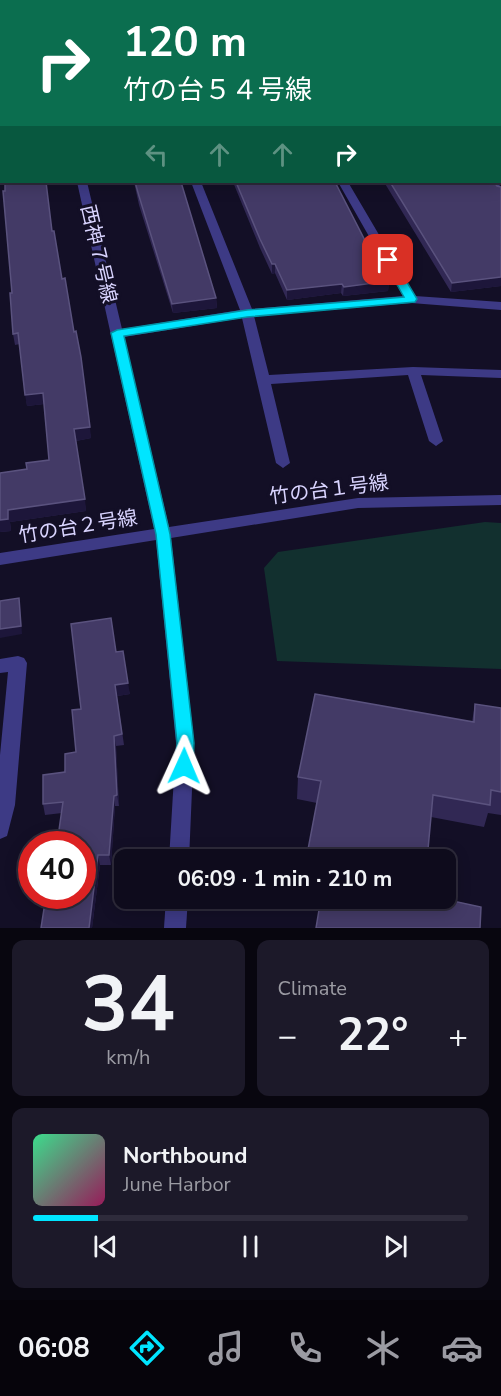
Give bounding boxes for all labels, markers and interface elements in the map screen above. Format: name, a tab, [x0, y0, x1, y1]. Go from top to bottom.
text: 120 m	[123, 14, 247, 71]
icon: right	[24, 24, 102, 102]
text: 竹の台５４号線	[123, 72, 312, 109]
icon: left	[140, 138, 173, 171]
icon: ahead	[203, 138, 236, 171]
icon: ahead	[266, 138, 299, 171]
icon: right	[329, 138, 362, 171]
street label: 西神７号線	[74, 202, 123, 306]
pin	[362, 234, 413, 285]
icon: arrive	[371, 243, 404, 276]
street label: 竹の台１号線	[268, 469, 390, 510]
street label: 竹の台２号線	[17, 504, 139, 549]
position arrow	[152, 734, 216, 798]
speed limit sign: 40	[18, 831, 96, 909]
text: 06:09 · 1 min · 210 m	[178, 864, 392, 894]
text: 34	[81, 951, 175, 1058]
text: Climate	[278, 975, 347, 1002]
text: 22°	[337, 1005, 408, 1066]
text: −	[278, 1014, 297, 1059]
text: +	[448, 1014, 468, 1059]
text: km/h	[106, 1044, 150, 1071]
text: Northbound	[123, 1141, 247, 1171]
text: June Harbor	[123, 1171, 231, 1198]
icon: previous	[89, 1230, 122, 1263]
icon: pause	[234, 1230, 267, 1263]
icon: next	[379, 1230, 412, 1263]
icon: directions	[126, 1327, 168, 1369]
icon: music	[205, 1327, 247, 1369]
icon: phone	[284, 1327, 326, 1369]
icon: climate	[362, 1327, 404, 1369]
icon: car	[441, 1327, 483, 1369]
text: 06:08	[18, 1330, 90, 1367]

